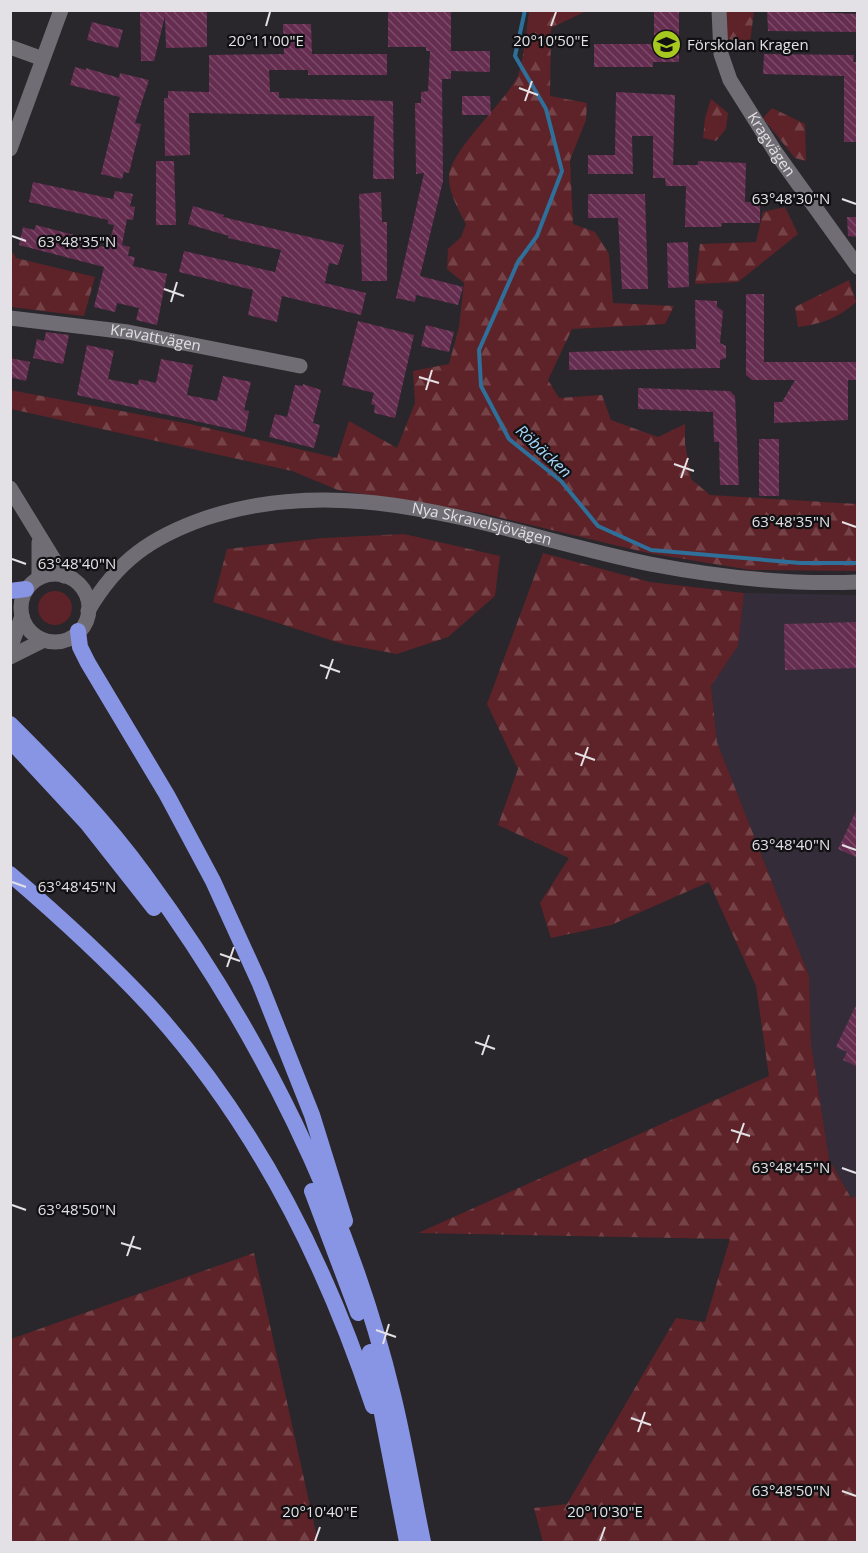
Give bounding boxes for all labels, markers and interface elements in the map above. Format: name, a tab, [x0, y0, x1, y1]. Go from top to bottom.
school or university icon: Förskolan Kragen	[650, 29, 682, 61]
text: 20°11'00"E	[228, 30, 304, 50]
text: 20°10'50"E	[513, 30, 589, 50]
place label: Förskolan Kragen	[687, 34, 809, 54]
street label: Kragvägen	[744, 108, 801, 180]
text: 63°48'30"N	[752, 188, 830, 208]
text: 63°48'35"N	[38, 231, 116, 251]
street label: Kravattvägen	[109, 319, 203, 355]
water label: Röbäcken	[511, 420, 577, 482]
street label: Nya Skravelsjövägen	[411, 497, 554, 549]
text: 63°48'35"N	[752, 511, 830, 531]
text: 63°48'40"N	[38, 553, 116, 573]
text: 63°48'40"N	[752, 834, 830, 854]
text: 63°48'45"N	[38, 876, 116, 896]
text: 63°48'45"N	[752, 1157, 830, 1177]
text: 63°48'50"N	[38, 1199, 116, 1219]
text: 63°48'50"N	[752, 1480, 830, 1500]
text: 20°10'40"E	[282, 1501, 358, 1521]
text: 20°10'30"E	[567, 1501, 643, 1521]

